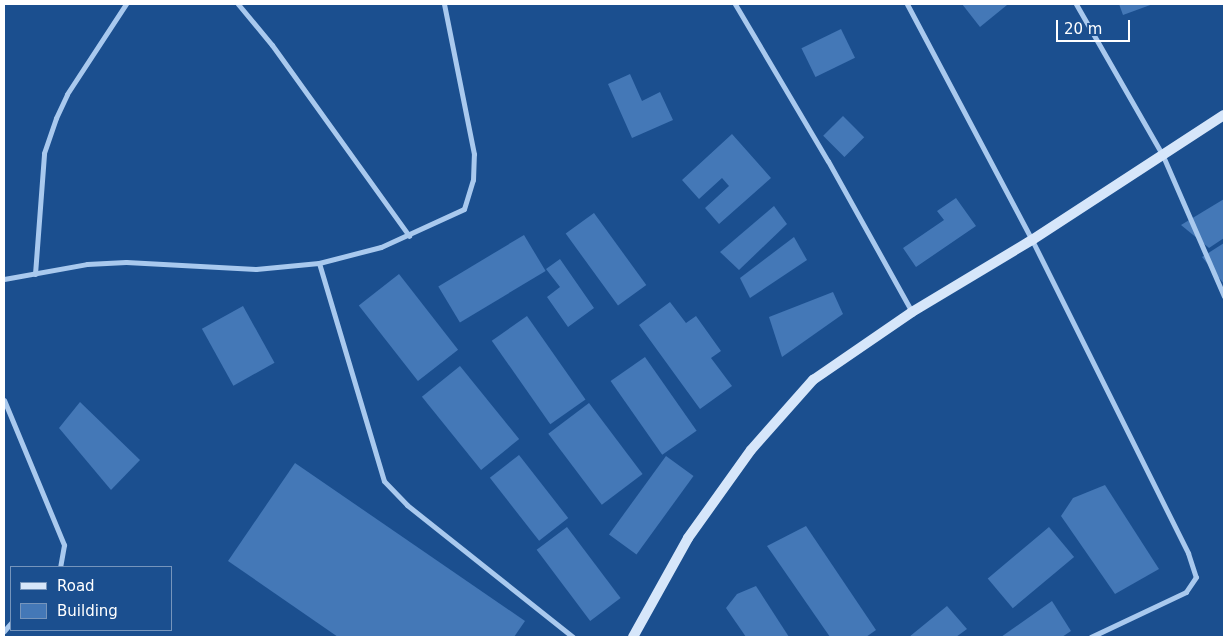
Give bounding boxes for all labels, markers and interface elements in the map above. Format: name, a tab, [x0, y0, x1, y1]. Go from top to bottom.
scale bar	[1058, 10, 1132, 42]
text: 20 m	[1064, 20, 1102, 38]
legend	[10, 566, 172, 631]
text: Road	[57, 577, 95, 595]
text: Building	[57, 602, 118, 620]

